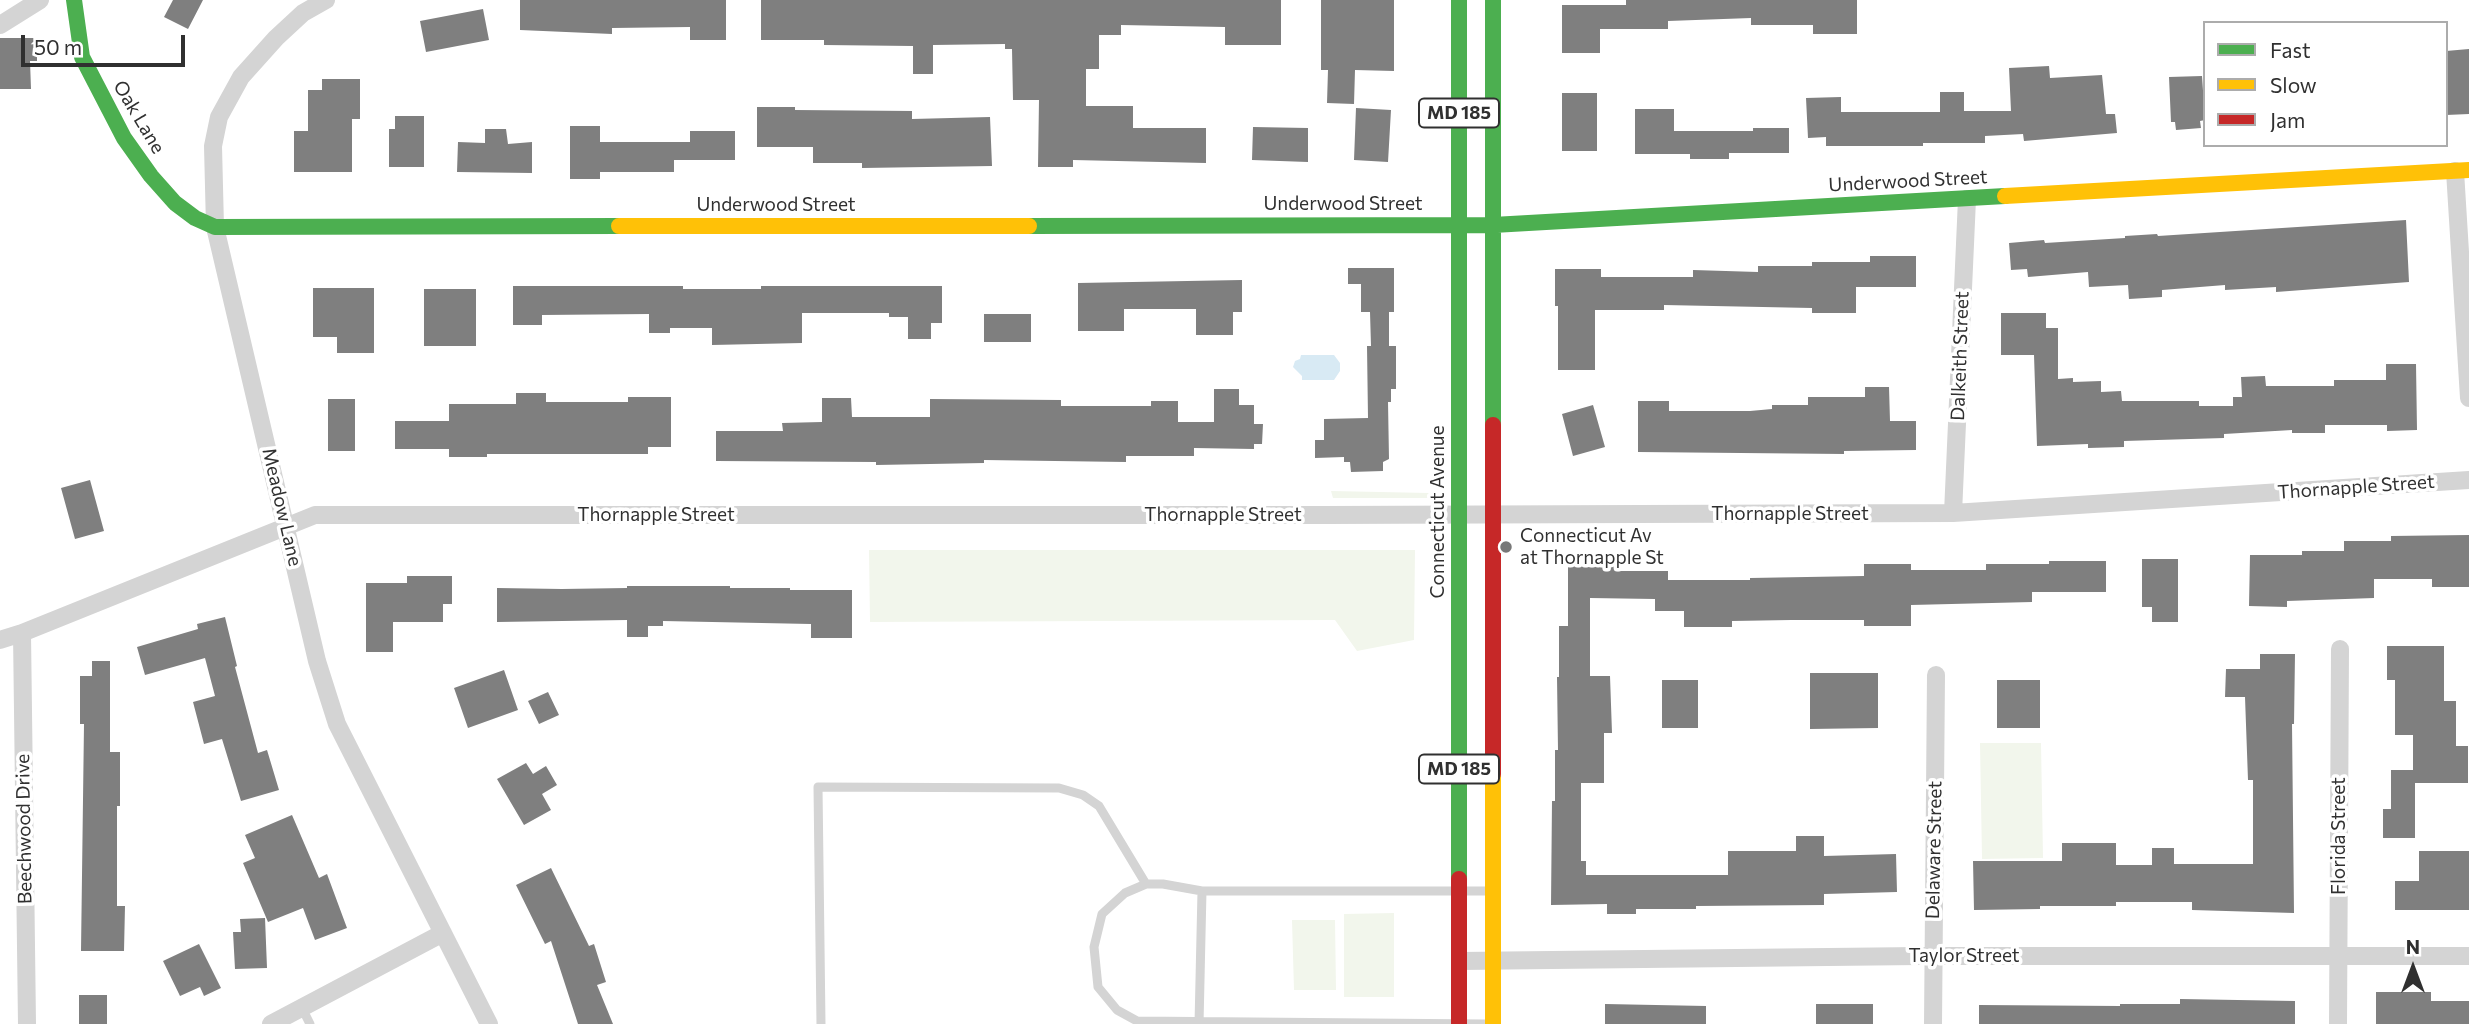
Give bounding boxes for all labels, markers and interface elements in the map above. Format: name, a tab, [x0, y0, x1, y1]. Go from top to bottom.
scale bar	[24, 21, 189, 65]
legend	[2203, 21, 2448, 147]
text: 50 m	[34, 34, 82, 59]
text: Fast	[2270, 37, 2311, 62]
text: Slow	[2270, 72, 2317, 97]
street label: Oak Lane	[108, 76, 170, 158]
road number: MD 185	[1419, 98, 1499, 128]
text: Jam	[2270, 107, 2305, 132]
street label: Underwood Street	[1828, 165, 1988, 197]
street label: Underwood Street	[1263, 193, 1423, 215]
street label: Underwood Street	[696, 194, 856, 216]
street label: Dalkeith Street	[1946, 291, 1974, 421]
street label: Connecticut Avenue	[1427, 425, 1449, 599]
street label: Meadow Lane	[257, 446, 307, 568]
street label: Thornapple Street	[2277, 470, 2435, 504]
street label: Thornapple Street	[1711, 503, 1869, 525]
street label: Thornapple Street	[577, 504, 735, 526]
street label: Thornapple Street	[1144, 504, 1302, 526]
place label: Connecticut Av at Thornapple St	[1520, 525, 1664, 569]
marker: Connecticut Av at Thornapple St	[1498, 539, 1514, 555]
street label: Beechwood Drive	[11, 754, 37, 904]
road number: MD 185	[1419, 754, 1499, 784]
street label: Florida Street	[2328, 777, 2350, 895]
street label: Delaware Street	[1921, 781, 1947, 919]
north arrow	[2378, 933, 2448, 1003]
text: N	[2406, 935, 2420, 958]
street label: Taylor Street	[1908, 945, 2020, 967]

